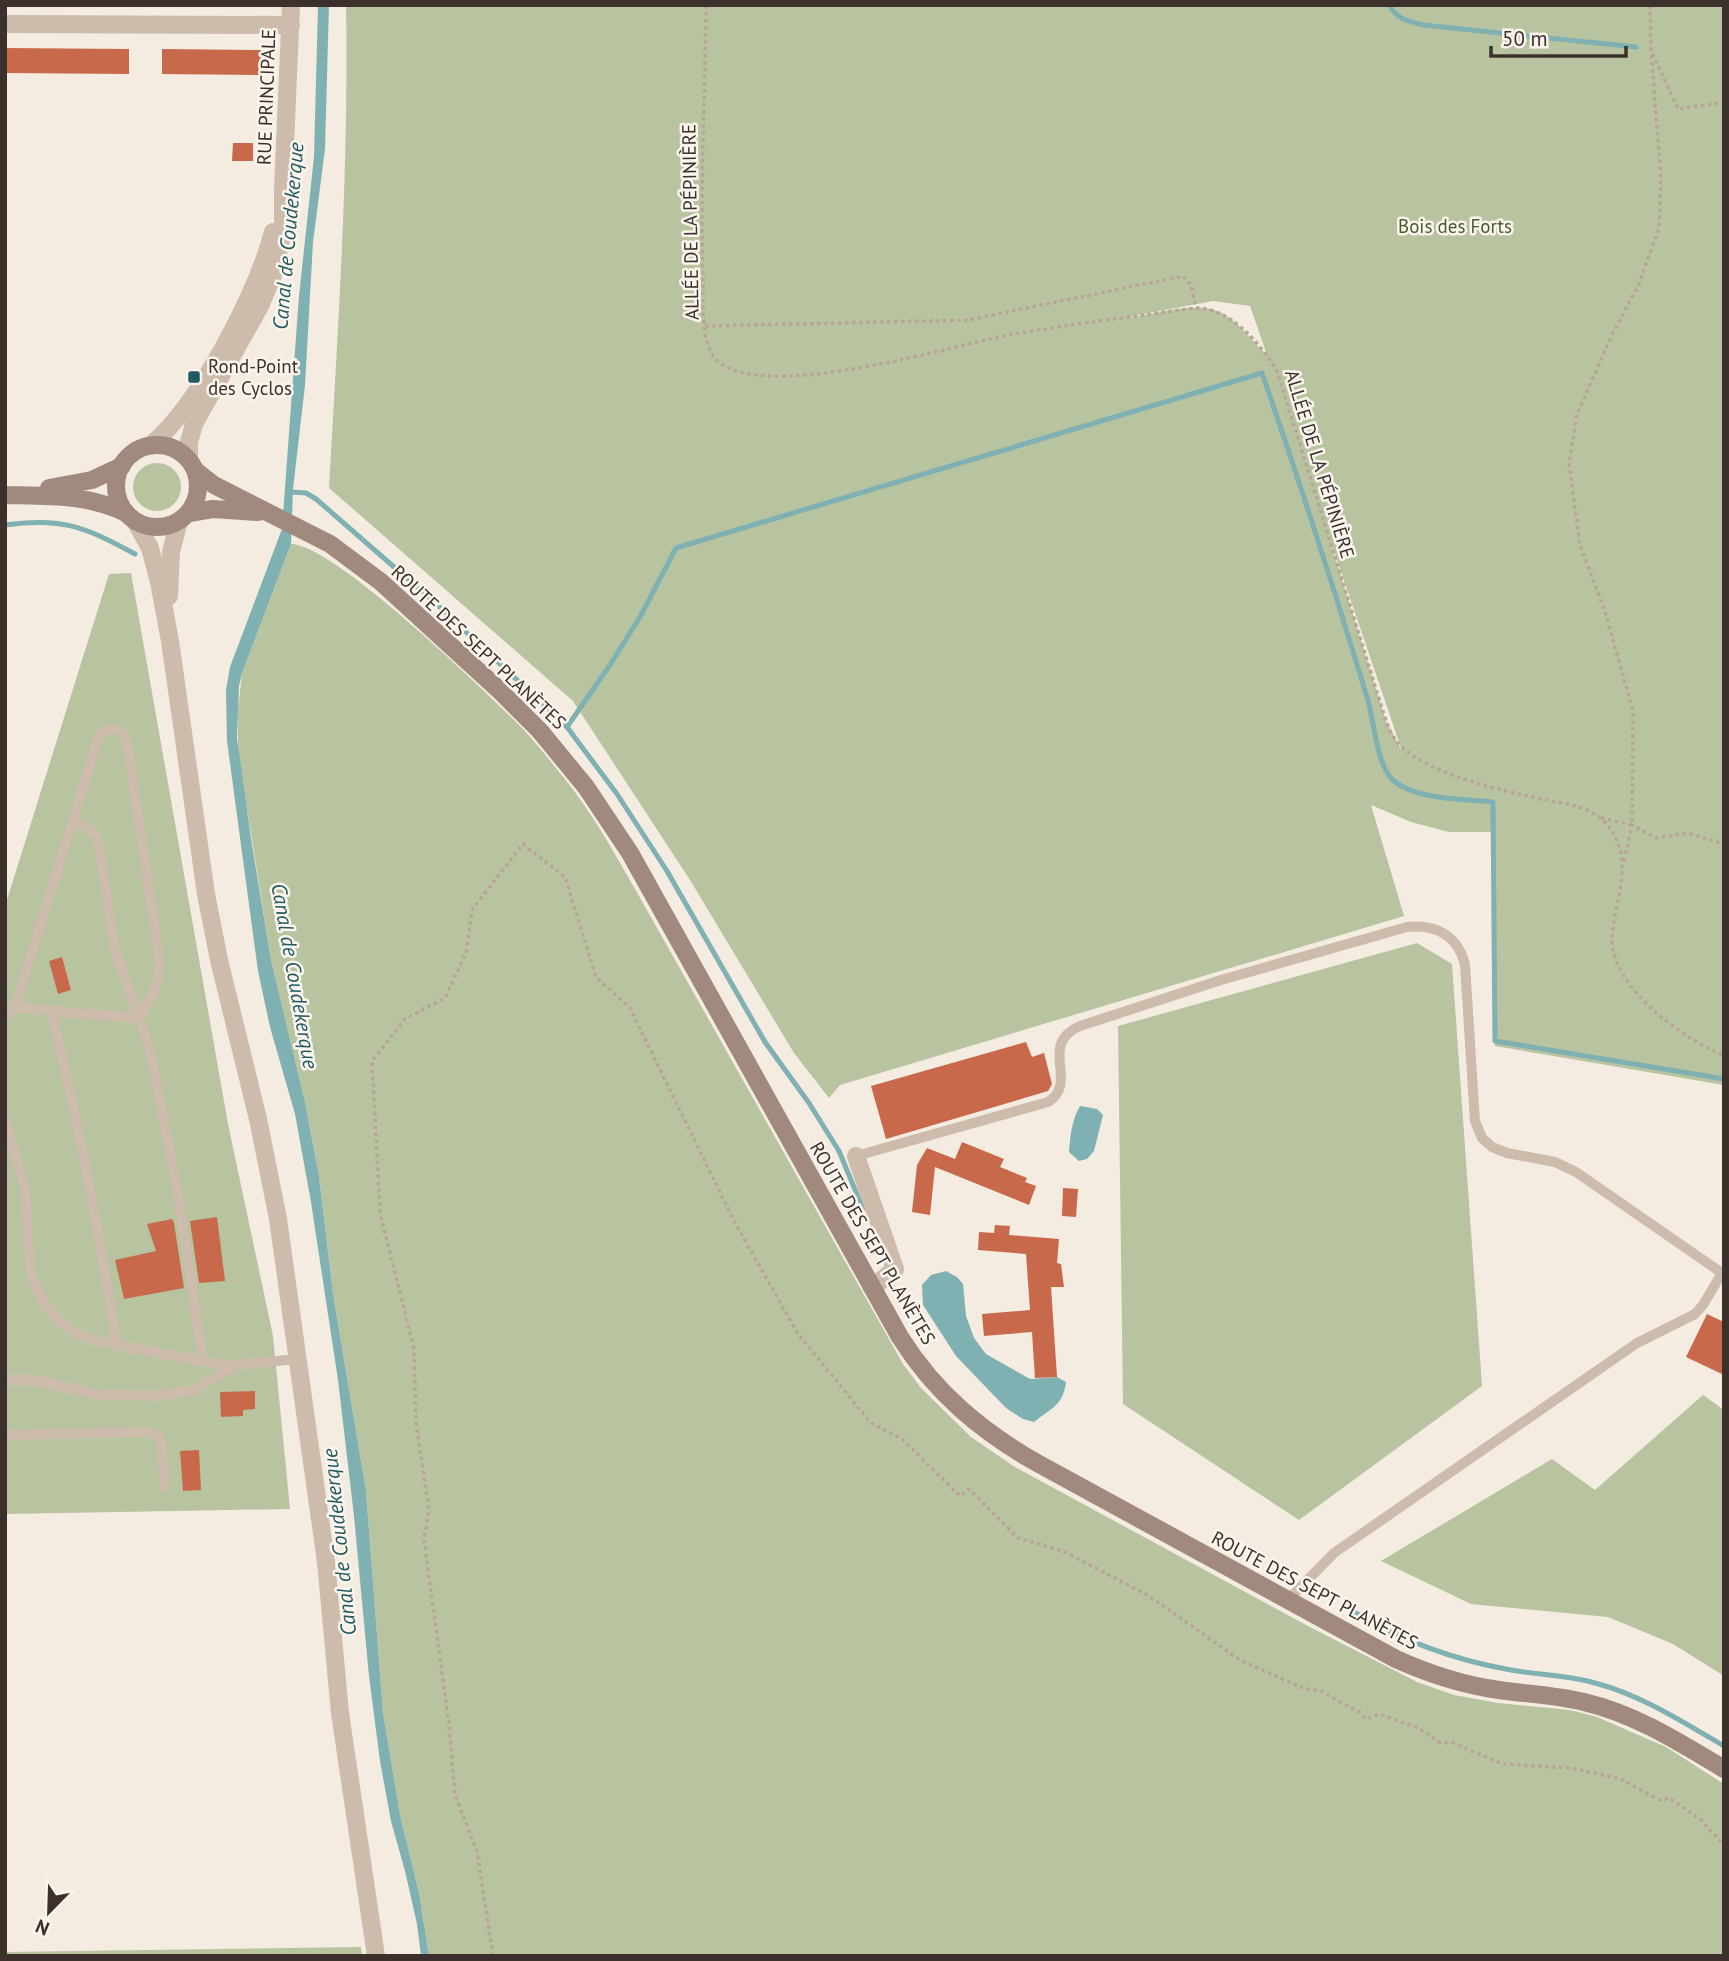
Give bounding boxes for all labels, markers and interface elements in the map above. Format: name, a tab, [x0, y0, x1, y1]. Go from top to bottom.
scale bar	[1491, 14, 1626, 58]
text: 50 m	[1502, 25, 1548, 52]
street label: RUE PRINCIPALE	[252, 29, 280, 165]
street label: ALLÉE DE LA PÉPINIÈRE	[676, 124, 704, 320]
water label: Canal de Coudekerque	[266, 141, 310, 331]
park label: Bois des Forts	[1398, 214, 1512, 238]
place label: Rond-Point des Cyclos	[208, 354, 299, 400]
street label: ALLÉE DE LA PÉPINIÈRE	[1280, 367, 1360, 561]
marker: Rond-Point des Cyclos	[186, 369, 202, 385]
street label: ROUTE DES SEPT PLANÈTES	[387, 560, 571, 734]
water label: Canal de Coudekerque	[265, 881, 325, 1071]
street label: ROUTE DES SEPT PLANÈTES	[805, 1137, 941, 1349]
water label: Canal de Coudekerque	[316, 1447, 362, 1637]
street label: ROUTE DES SEPT PLANÈTES	[1208, 1525, 1422, 1655]
north arrow	[14, 1877, 84, 1947]
text: N	[32, 1914, 53, 1941]

